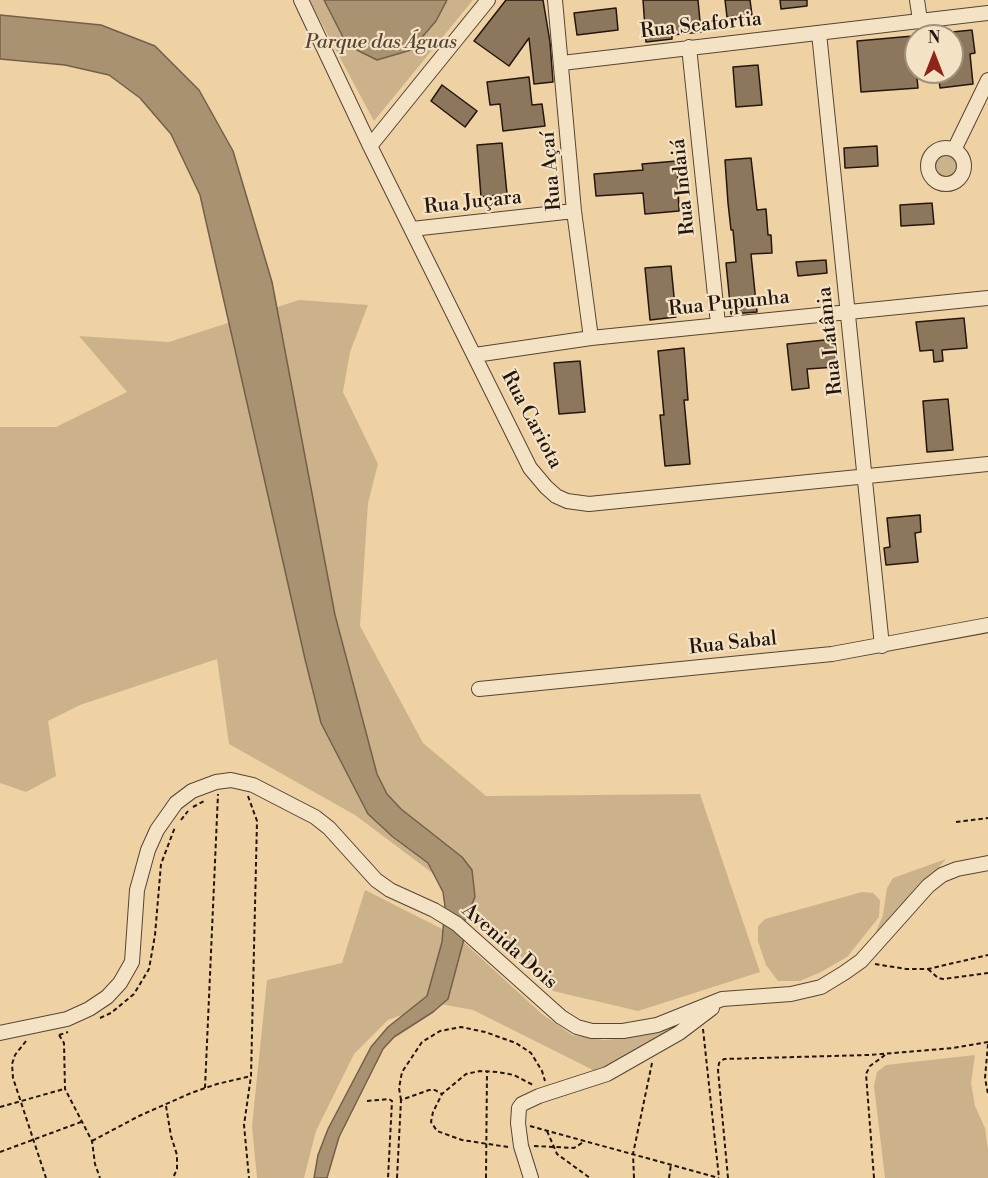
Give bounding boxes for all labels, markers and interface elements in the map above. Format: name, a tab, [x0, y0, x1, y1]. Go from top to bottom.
street label: Rua Seafortia	[639, 8, 763, 44]
north arrow	[904, 24, 964, 84]
text: N	[928, 28, 940, 48]
park label: Parque das Águas	[305, 31, 457, 55]
street label: Rua Açaí	[537, 130, 567, 212]
street label: Rua Indaiá	[667, 137, 701, 237]
street label: Rua Juçara	[423, 186, 523, 220]
street label: Rua Pupunha	[667, 286, 791, 322]
street label: Rua Latânia	[813, 286, 849, 396]
street label: Rua Cariota	[495, 367, 567, 473]
street label: Rua Sabal	[688, 627, 778, 661]
street label: Avenida Dois	[456, 899, 562, 995]

